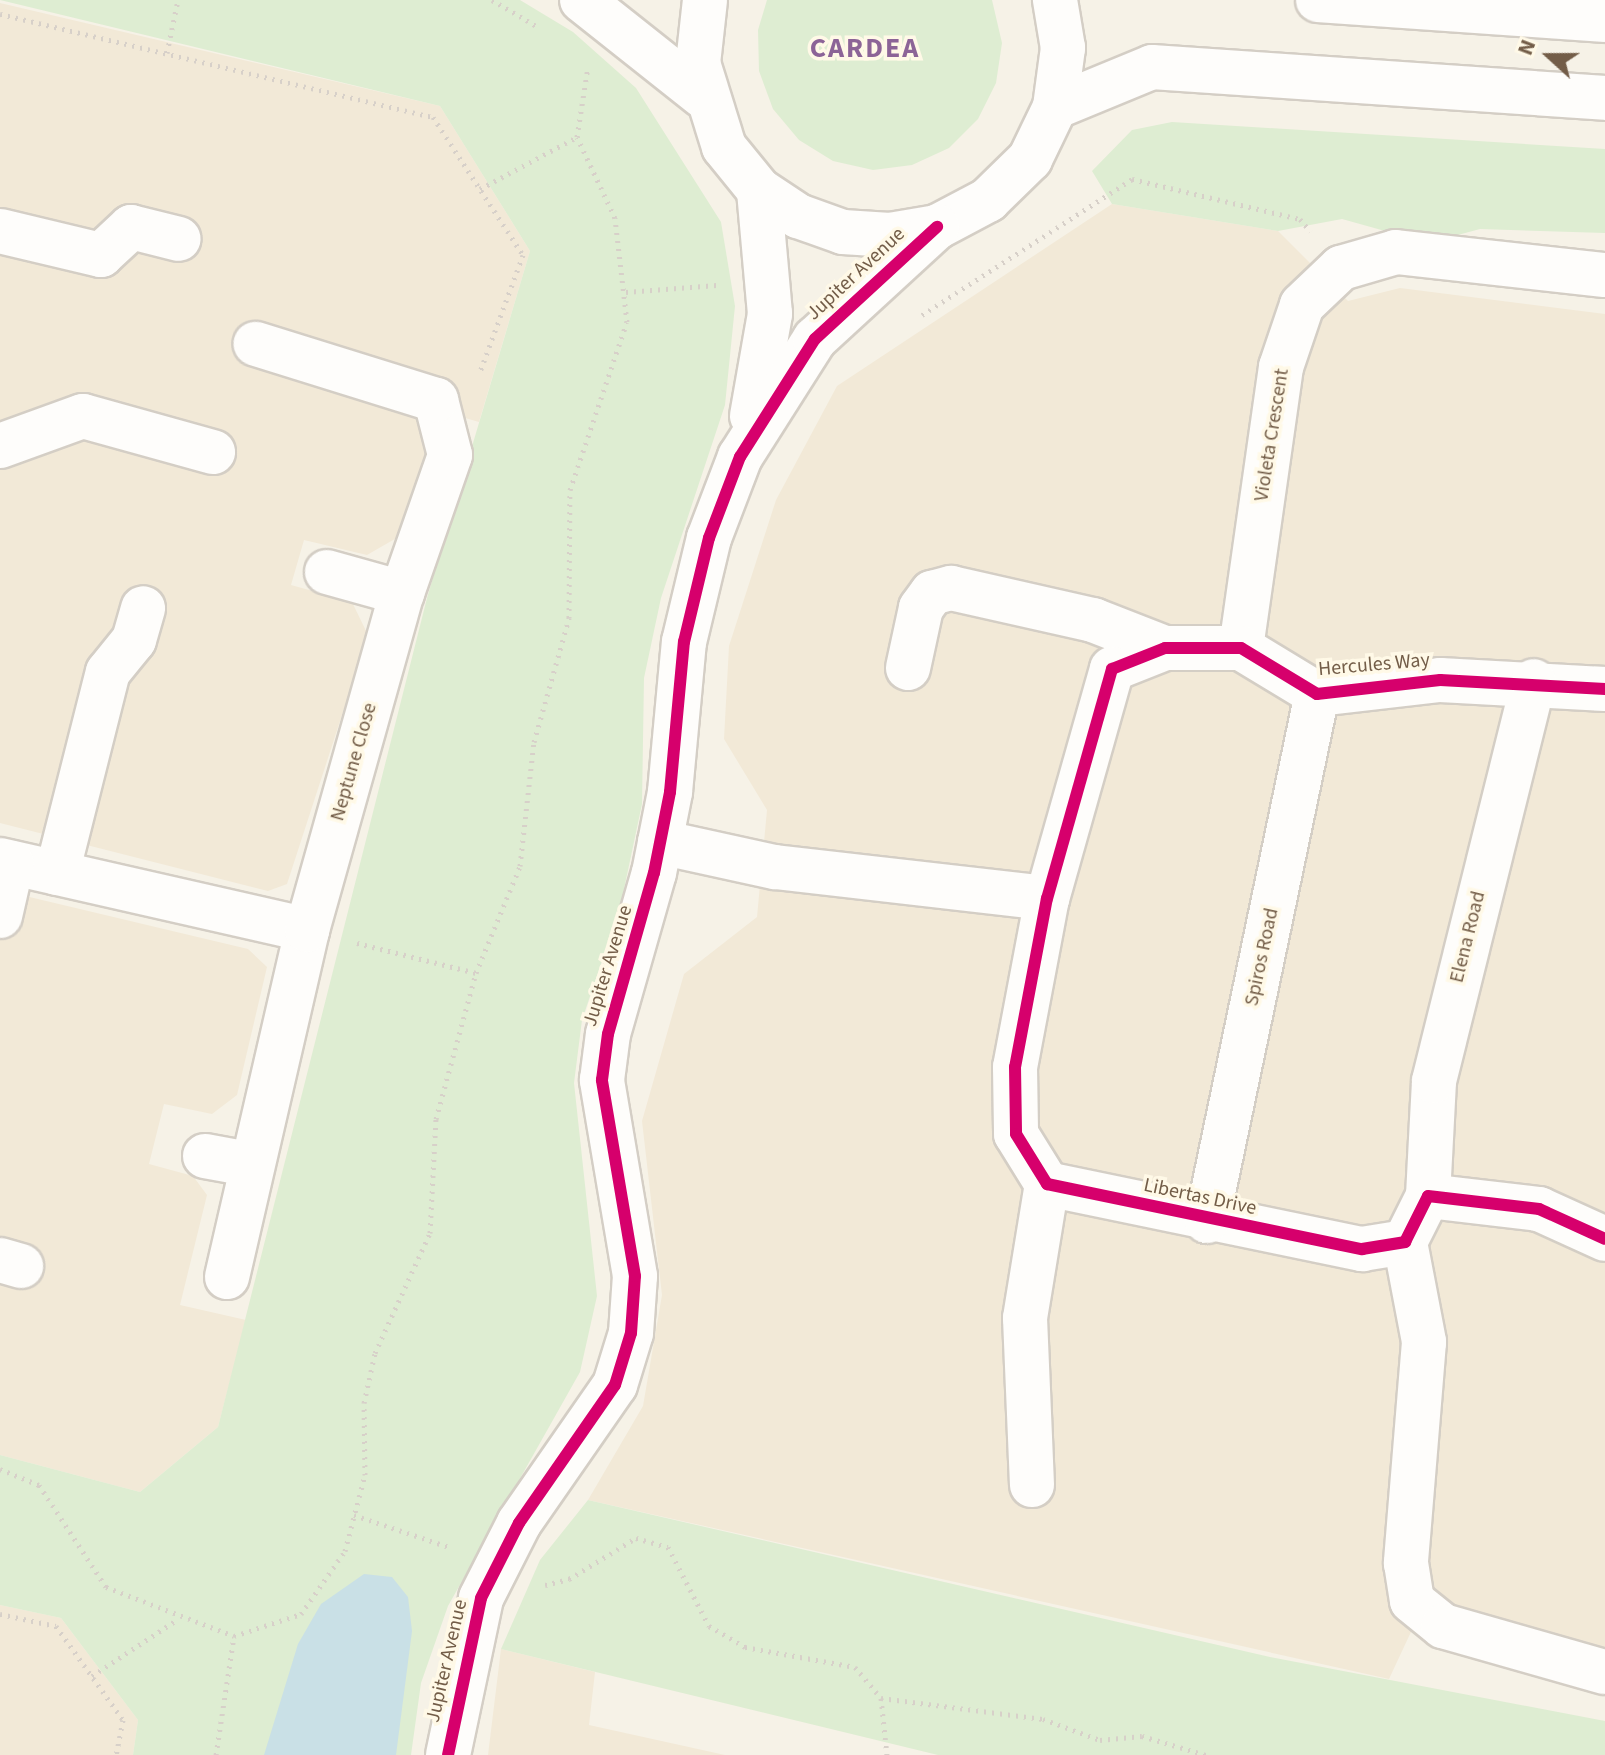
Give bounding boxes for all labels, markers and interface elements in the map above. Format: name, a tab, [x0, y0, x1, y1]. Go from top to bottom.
north arrow	[1509, 16, 1589, 96]
district label: CARDEA	[810, 31, 920, 65]
text: N	[1509, 35, 1544, 60]
street label: Jupiter Avenue	[802, 222, 910, 326]
street label: Violeta Crescent	[1250, 367, 1294, 503]
street label: Hercules Way	[1317, 648, 1431, 682]
street label: Neptune Close	[326, 700, 382, 824]
street label: Elena Road	[1445, 889, 1491, 985]
street label: Jupiter Avenue	[578, 902, 638, 1030]
street label: Spiros Road	[1240, 906, 1284, 1008]
street label: Libertas Drive	[1141, 1173, 1259, 1221]
street label: Jupiter Avenue	[421, 1597, 473, 1725]

